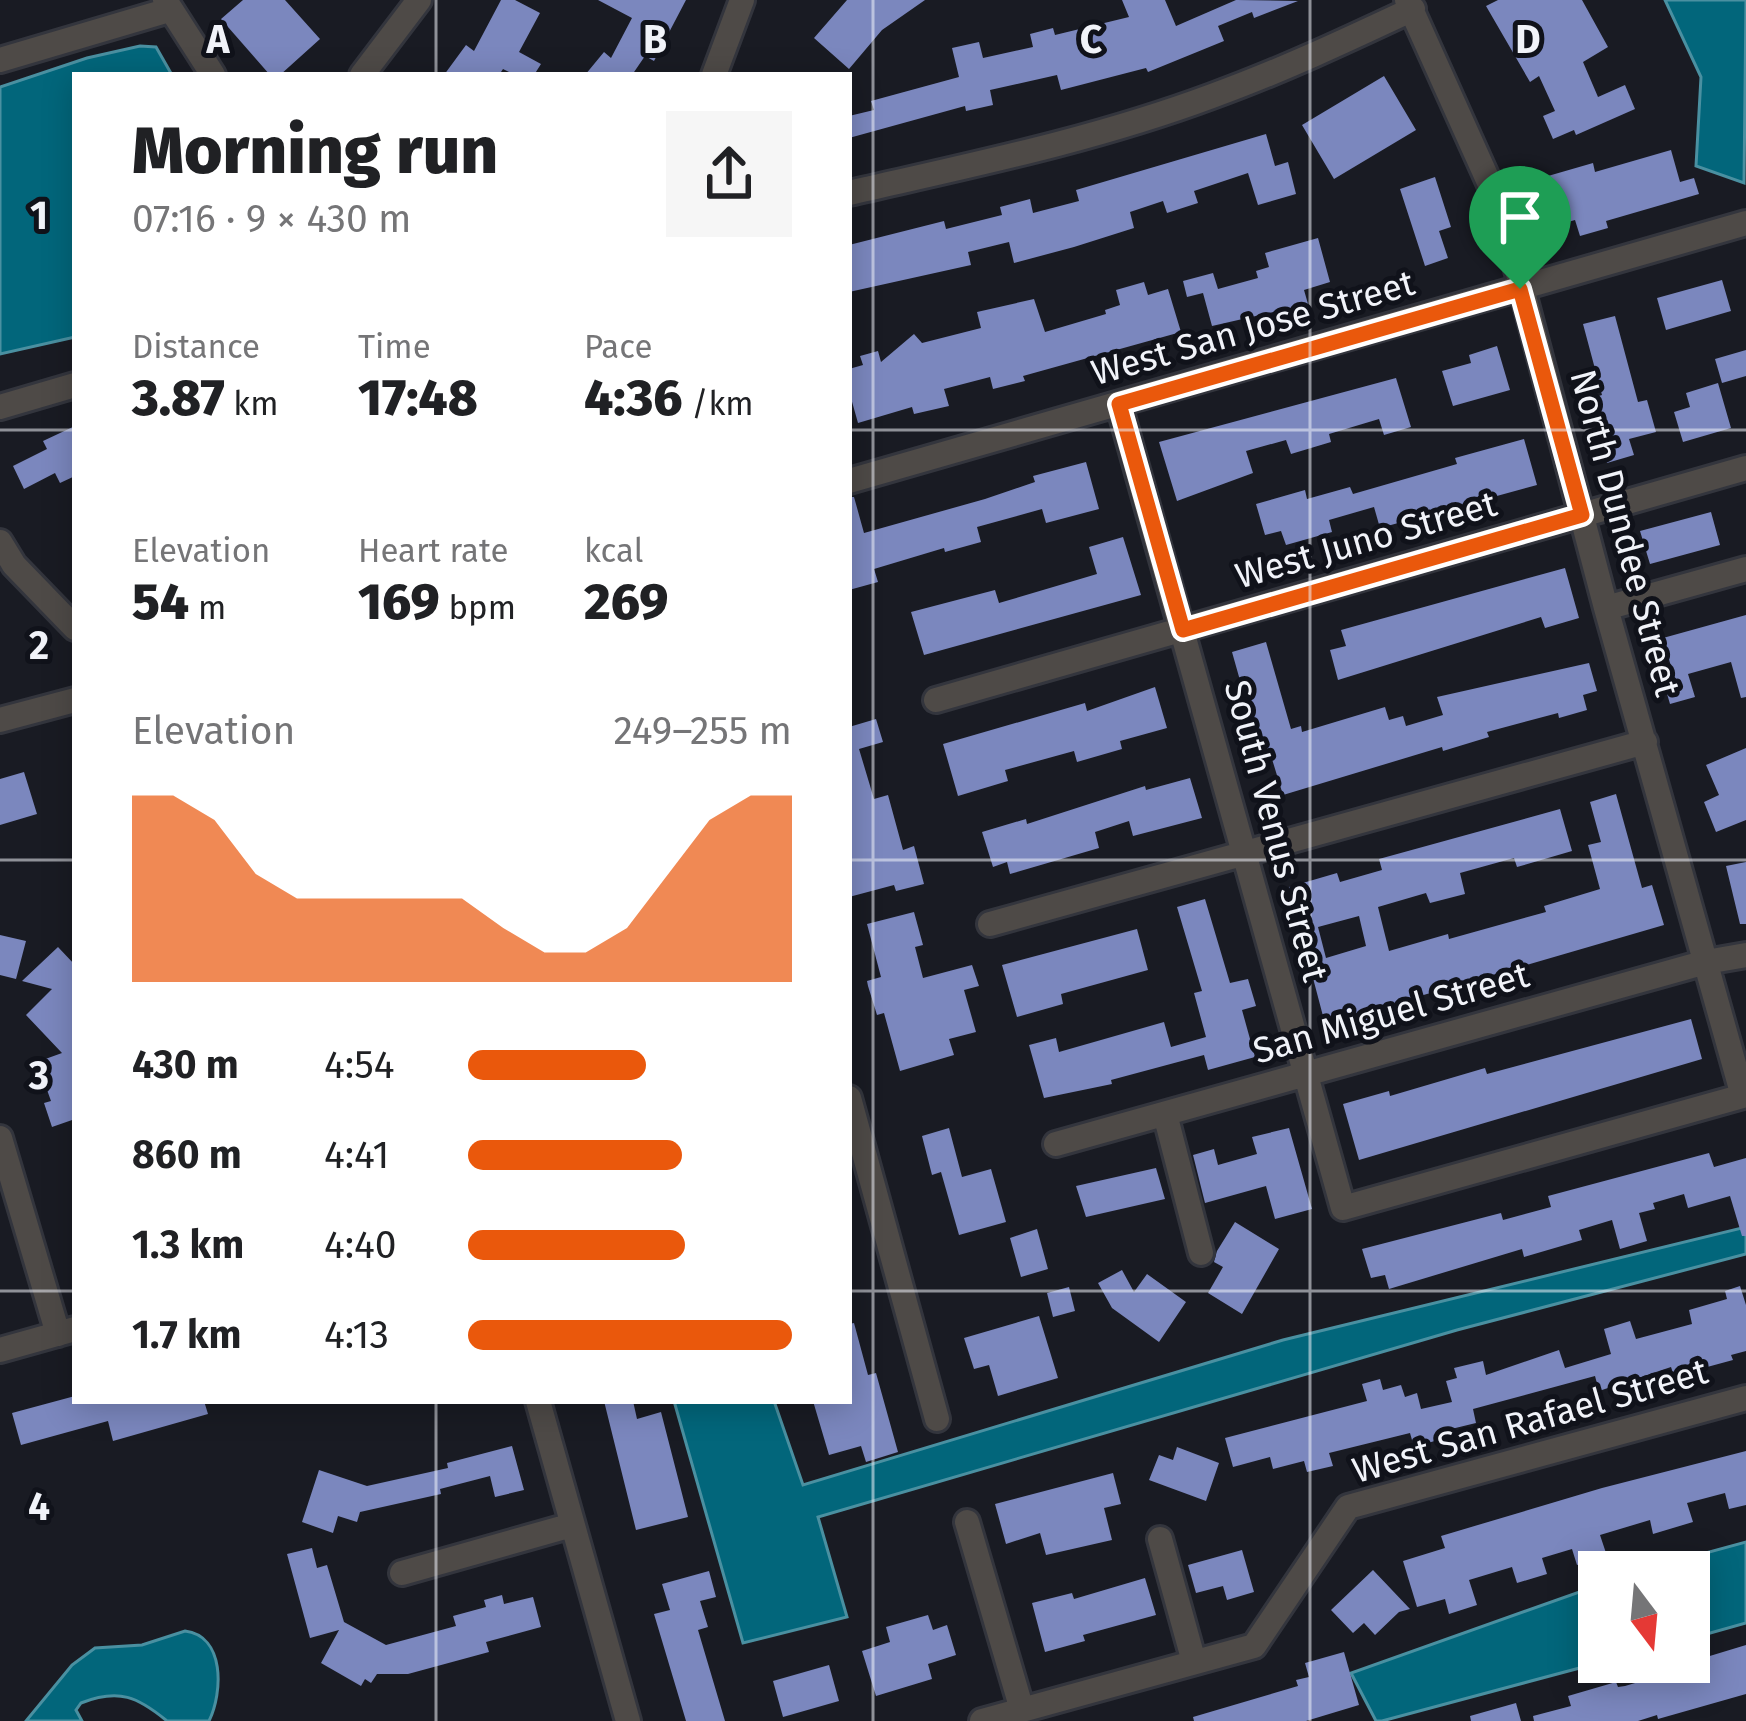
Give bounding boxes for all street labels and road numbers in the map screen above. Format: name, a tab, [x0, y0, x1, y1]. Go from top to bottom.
street label: West San Jose Street	[1086, 261, 1420, 395]
street label: North Dundee Street	[1560, 365, 1690, 701]
street label: West Juno Street	[1230, 482, 1502, 598]
street label: South Venus Street	[1215, 676, 1337, 986]
street label: San Miguel Street	[1248, 953, 1534, 1073]
street label: West San Rafael Street	[1347, 1349, 1713, 1493]

